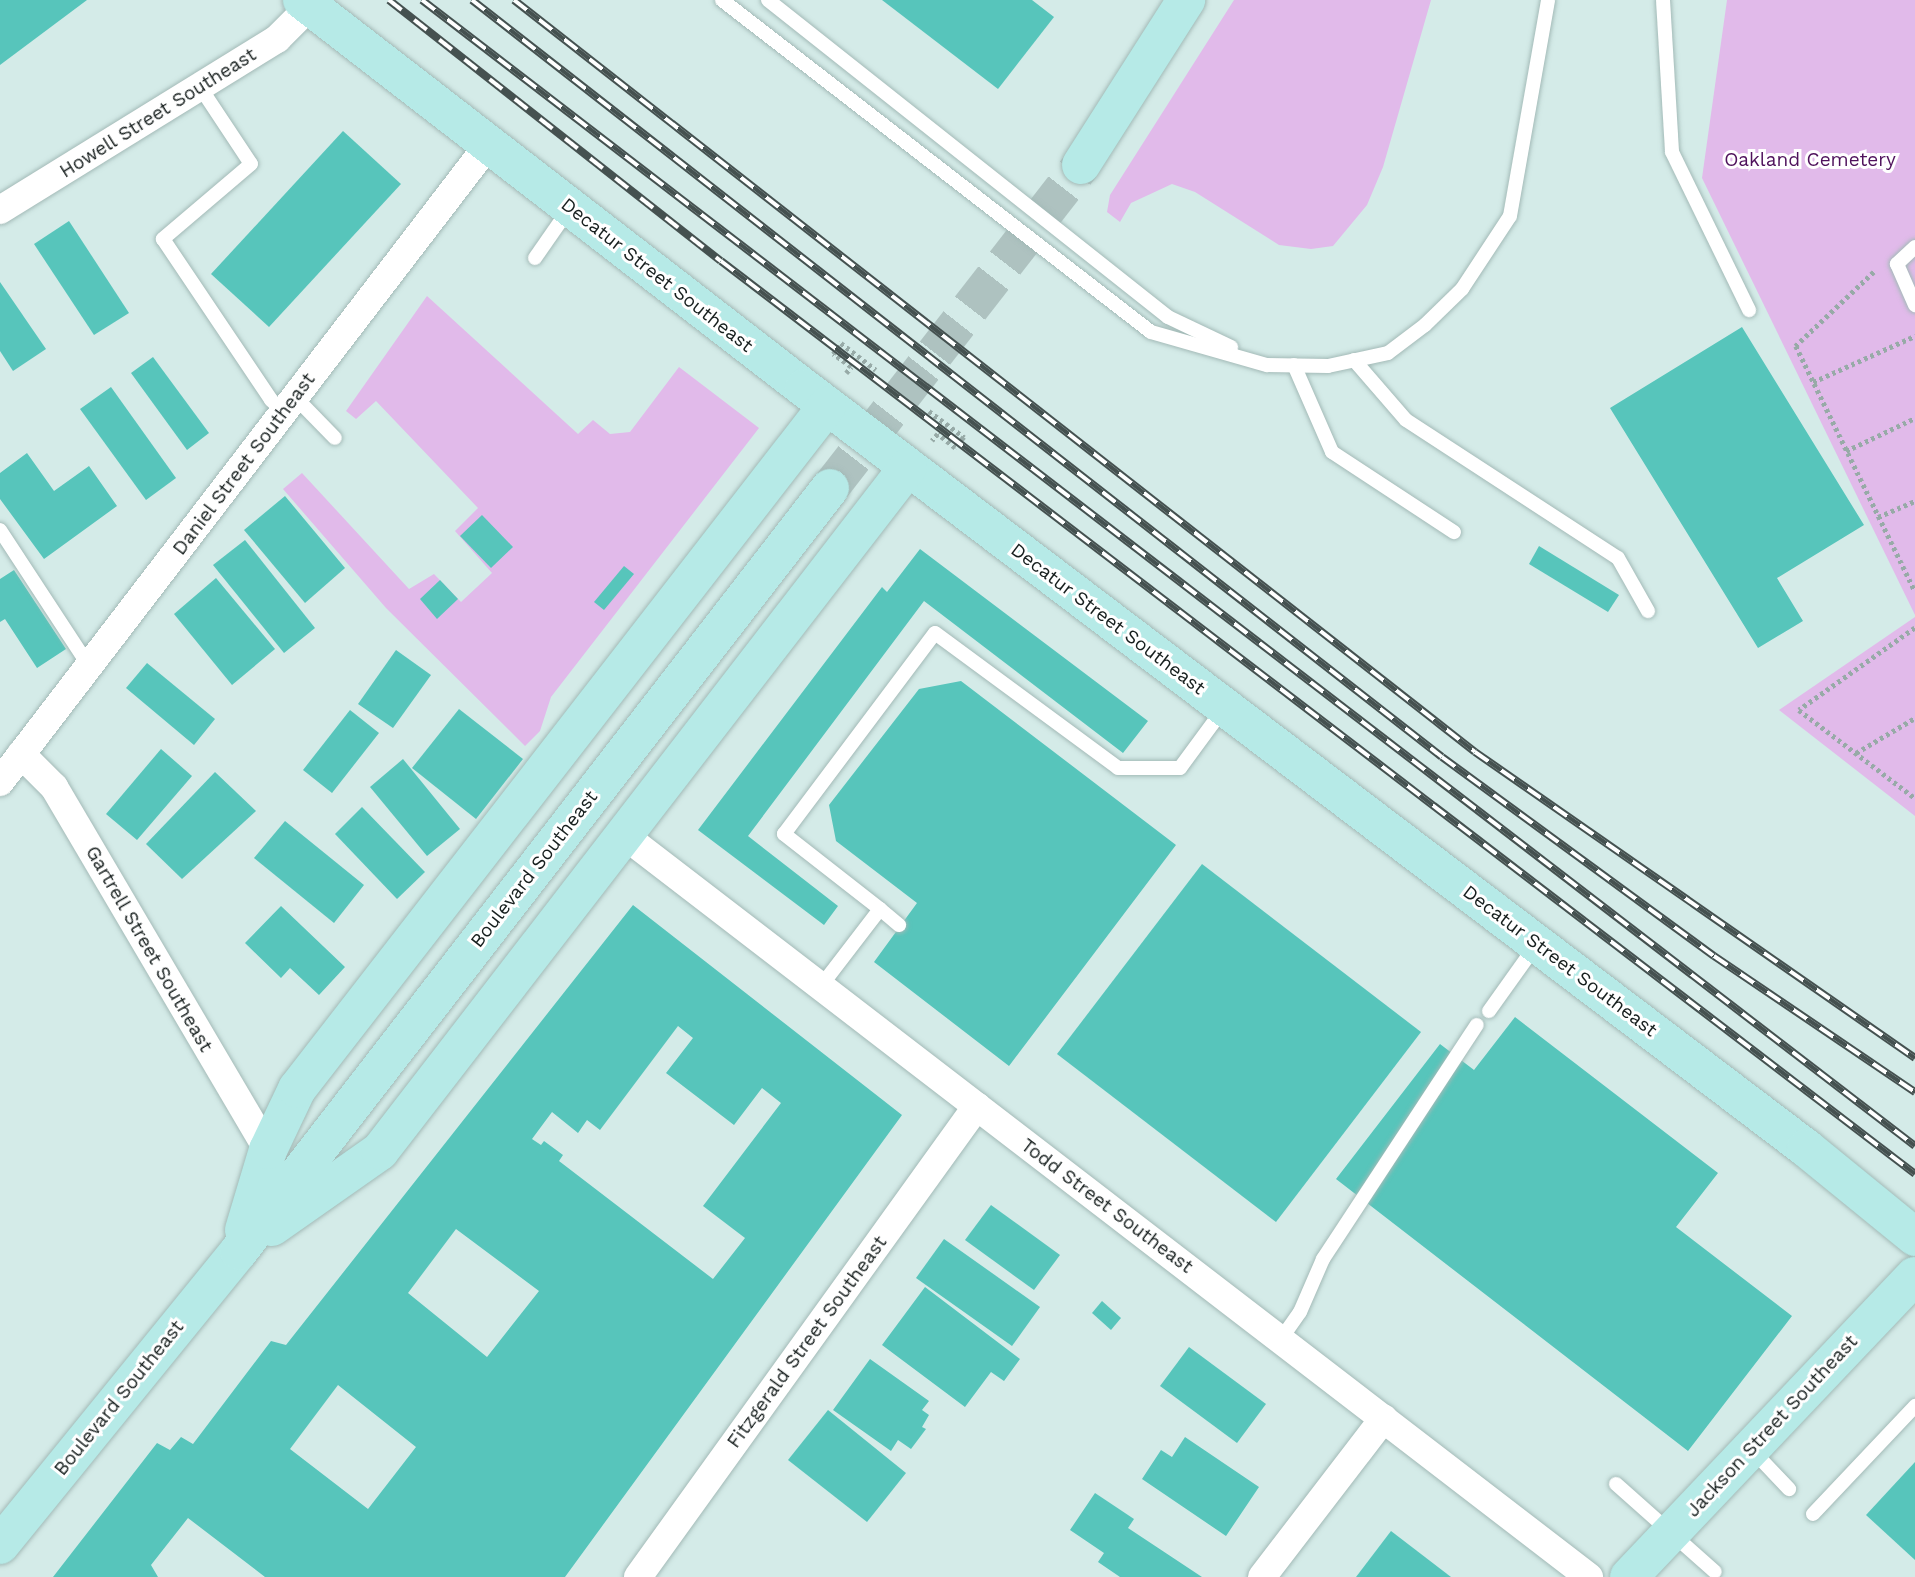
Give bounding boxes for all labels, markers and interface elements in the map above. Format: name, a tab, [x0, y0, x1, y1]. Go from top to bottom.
street label: Howell Street Southeast	[55, 43, 261, 183]
park label: Oakland Cemetery	[1724, 149, 1896, 171]
street label: Decatur Street Southeast	[556, 193, 758, 357]
street label: Daniel Street Southeast	[168, 368, 320, 560]
street label: Decatur Street Southeast	[1006, 538, 1210, 700]
street label: Boulevard Southeast	[466, 786, 602, 952]
street label: Gartrell Street Southeast	[80, 842, 218, 1056]
street label: Decatur Street Southeast	[1458, 880, 1662, 1042]
street label: Todd Street Southeast	[1016, 1134, 1198, 1278]
street label: Fitzgerald Street Southeast	[722, 1231, 892, 1453]
street label: Boulevard Southeast	[49, 1316, 189, 1480]
street label: Jackson Street Southeast	[1682, 1330, 1862, 1522]

